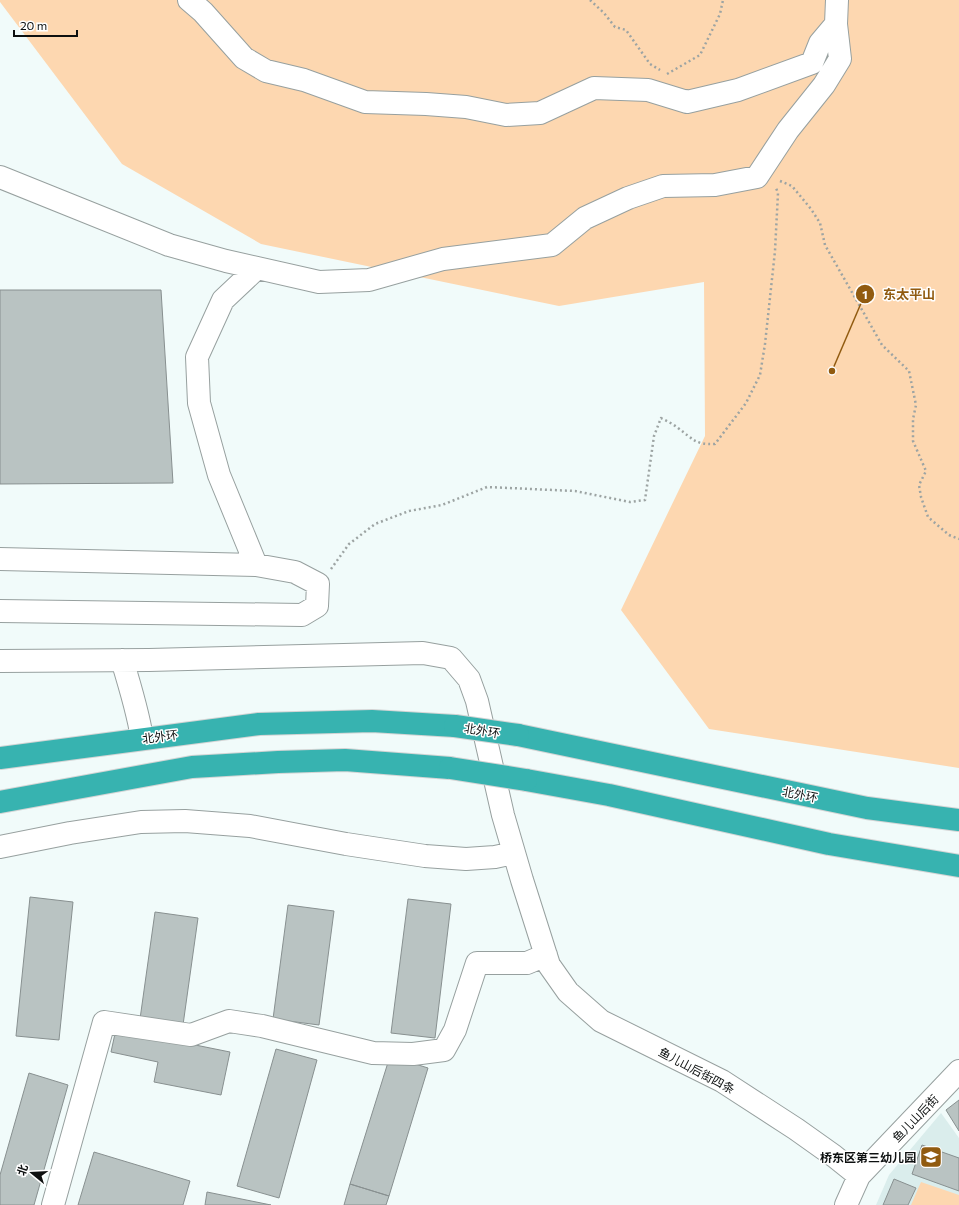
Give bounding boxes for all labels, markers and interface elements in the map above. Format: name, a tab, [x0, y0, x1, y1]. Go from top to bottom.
scale bar	[14, 12, 77, 38]
text: 20 m	[20, 18, 47, 32]
callout: 东太平山	[855, 282, 943, 307]
text: 东太平山	[883, 286, 935, 302]
text: 1	[862, 287, 868, 301]
street label: 北外环	[463, 720, 501, 740]
street label: 北外环	[141, 727, 179, 745]
street label: 北外环	[781, 784, 819, 804]
street label: 鱼儿山后街四条	[657, 1044, 737, 1096]
street label: 鱼儿山后街	[889, 1092, 941, 1144]
school or university icon: 桥东区第三幼儿园	[918, 1144, 944, 1170]
place label: 桥东区第三幼儿园	[820, 1150, 916, 1164]
north arrow	[12, 1153, 52, 1193]
text: 北	[14, 1163, 30, 1177]

